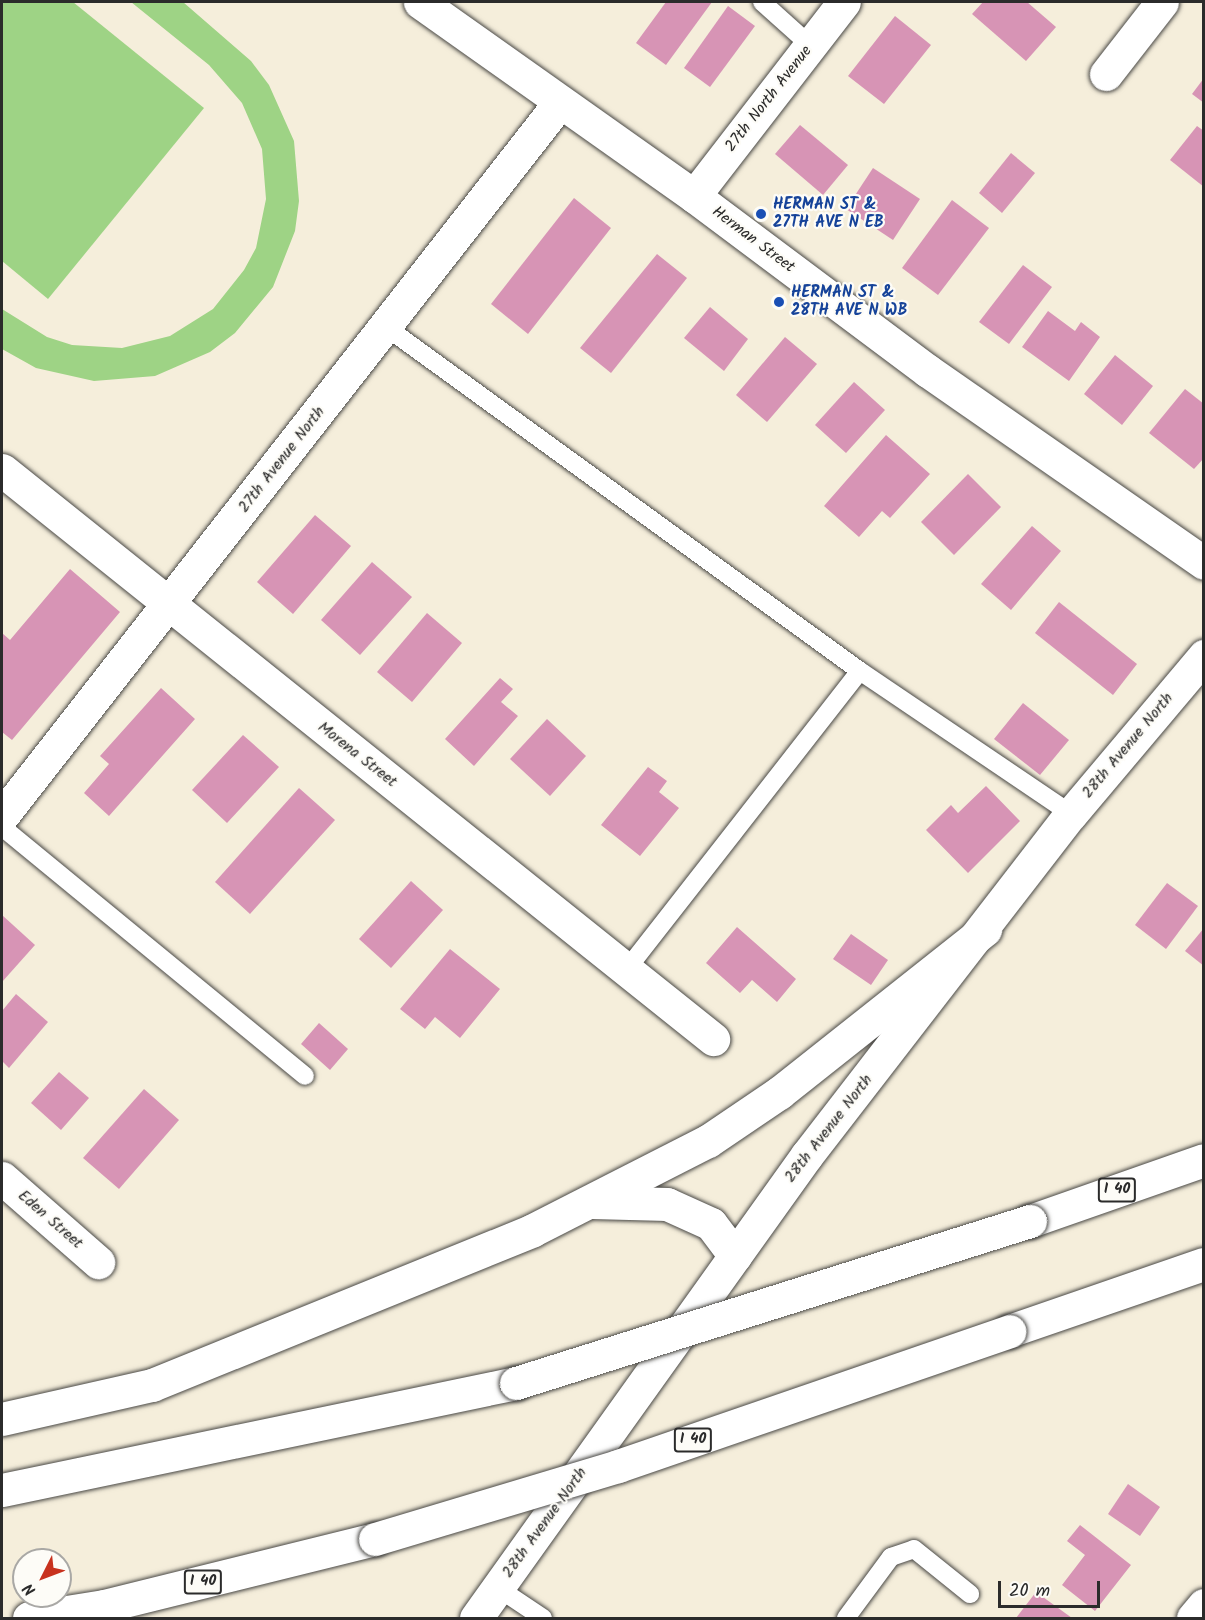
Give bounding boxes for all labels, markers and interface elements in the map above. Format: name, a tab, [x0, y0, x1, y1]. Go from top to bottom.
street label: 27th North Avenue	[722, 42, 816, 156]
place label: HERMAN ST & 27TH AVE N EB	[773, 195, 884, 233]
street label: Herman Street	[708, 203, 798, 277]
marker: HERMAN ST & 27TH AVE N EB	[754, 207, 768, 221]
place label: HERMAN ST & 28TH AVE N WB	[791, 283, 907, 321]
marker: HERMAN ST & 28TH AVE N WB	[772, 295, 786, 309]
street label: 27th Avenue North	[235, 403, 329, 517]
street label: 28th Avenue North	[1078, 689, 1178, 803]
street label: Morena Street	[314, 718, 400, 792]
street label: 28th Avenue North	[781, 1071, 877, 1187]
road number: I 40	[1098, 1178, 1136, 1202]
street label: Eden Street	[13, 1186, 87, 1254]
road number: I 40	[674, 1428, 712, 1452]
street label: 28th Avenue North	[499, 1464, 591, 1582]
north arrow	[12, 1548, 72, 1608]
scale bar	[1001, 1569, 1103, 1607]
road number: I 40	[184, 1570, 222, 1594]
text: N	[17, 1577, 42, 1601]
text: 20 m	[1009, 1577, 1050, 1606]

